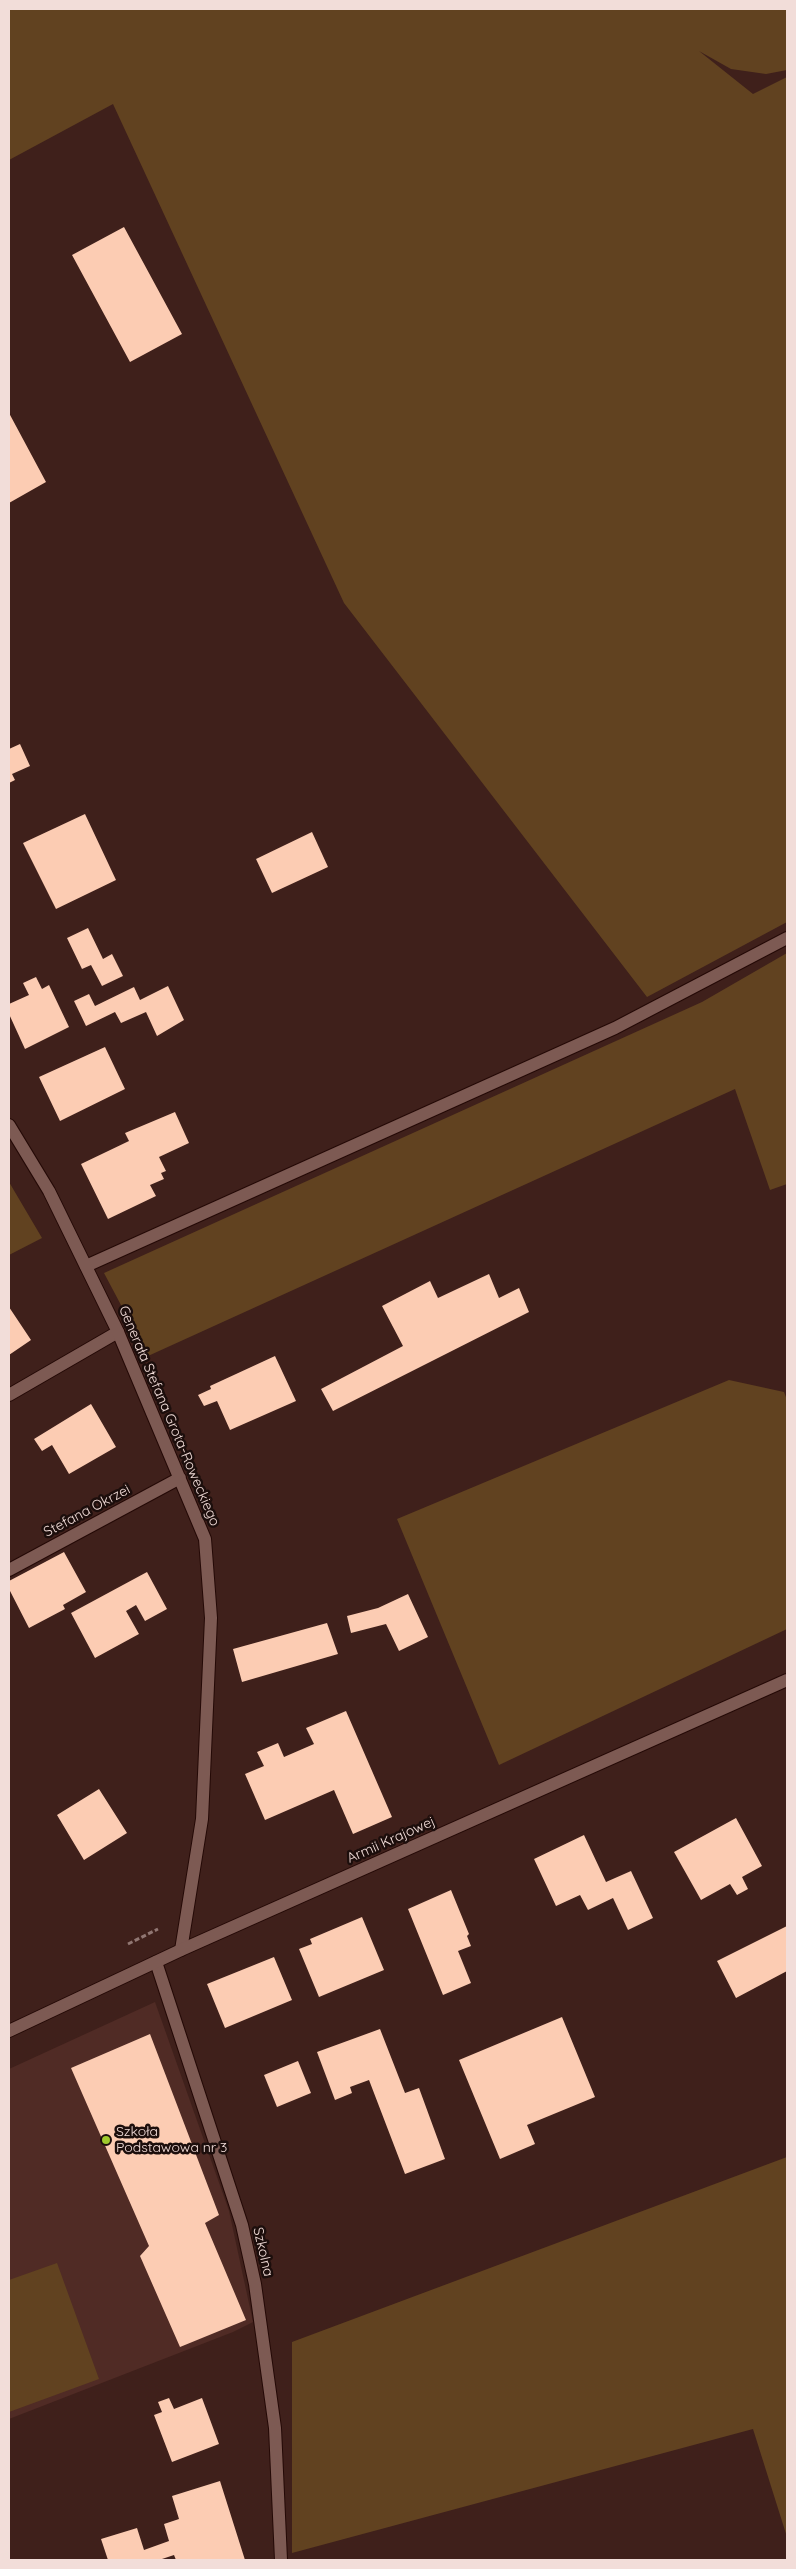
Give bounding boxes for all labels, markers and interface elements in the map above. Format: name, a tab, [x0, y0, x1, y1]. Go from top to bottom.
street label: Generała Stefana Grota-Roweckiego	[115, 1303, 223, 1529]
street label: Stefana Okrzei	[41, 1481, 133, 1541]
street label: Armii Krajowej	[344, 1813, 438, 1867]
place label: Szkoła Podstawowa nr 3	[116, 2124, 227, 2156]
marker: Szkoła Podstawowa nr 3	[100, 2134, 112, 2146]
street label: Szkolna	[249, 2226, 277, 2278]

